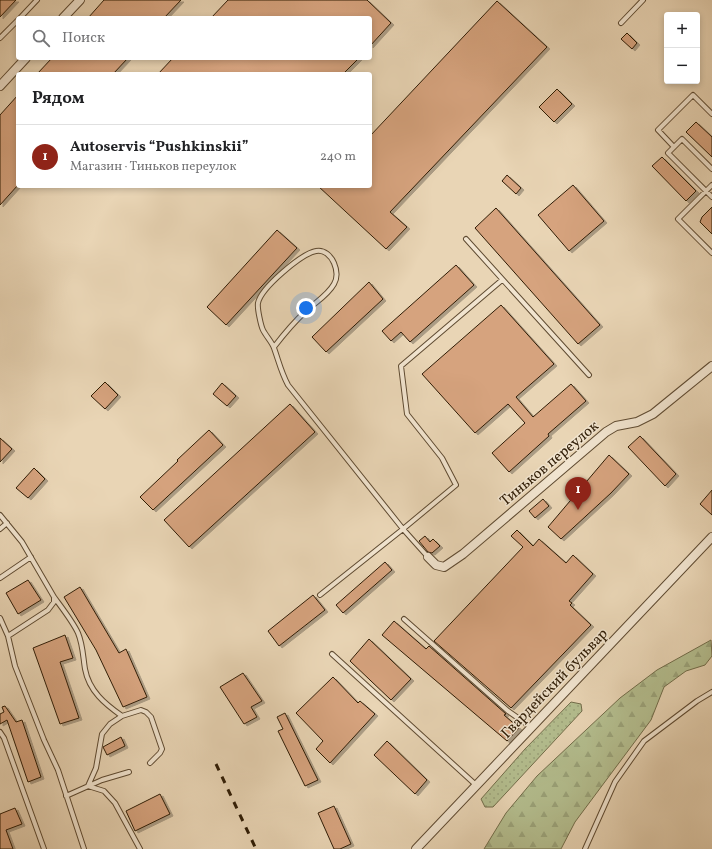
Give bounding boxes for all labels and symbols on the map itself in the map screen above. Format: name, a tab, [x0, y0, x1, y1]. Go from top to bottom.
your location	[296, 298, 316, 318]
street label: Тиньков переулок	[496, 416, 604, 512]
pin: 1	[565, 477, 591, 510]
street label: Гвардейский бульвар	[497, 624, 613, 744]

